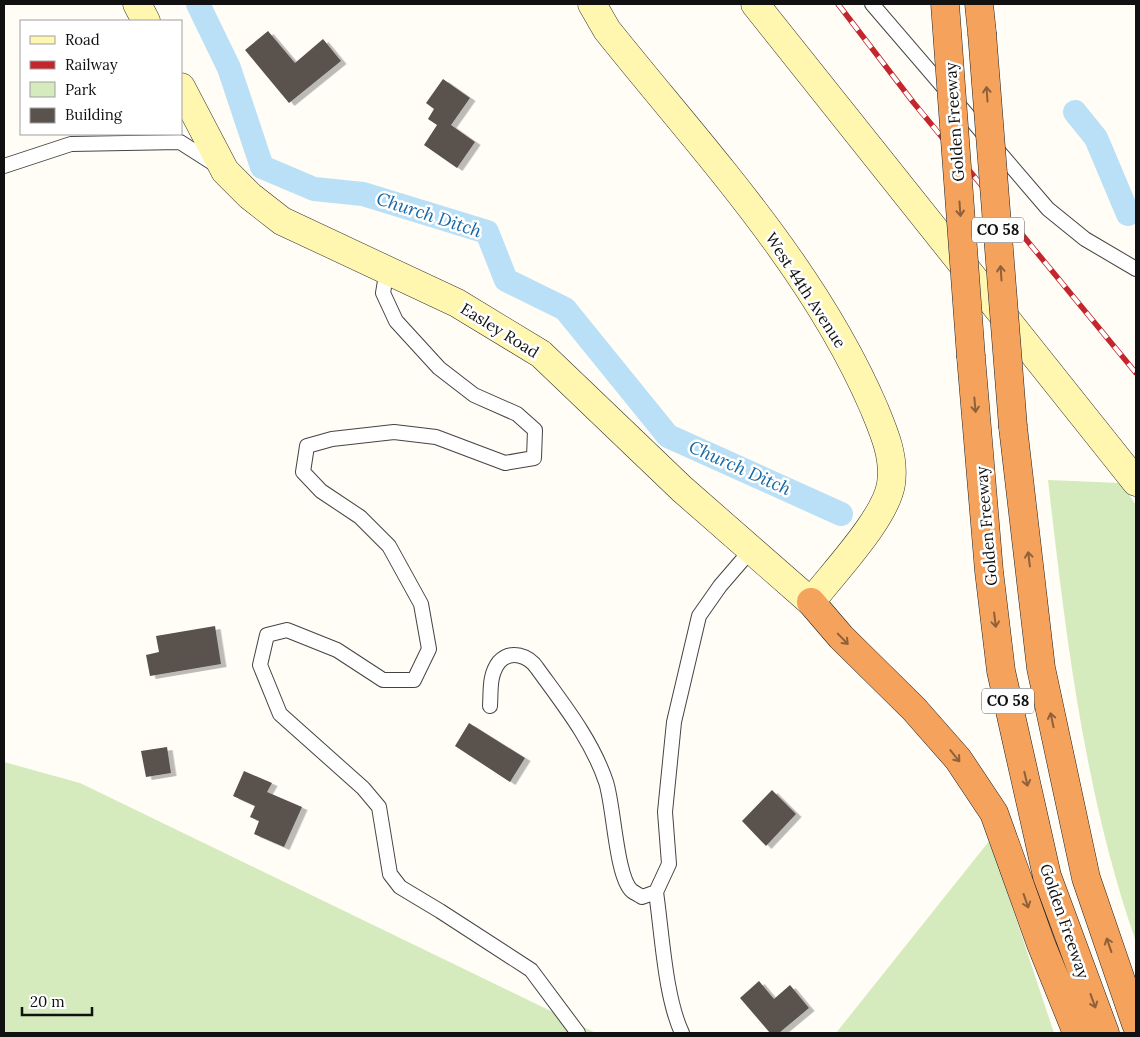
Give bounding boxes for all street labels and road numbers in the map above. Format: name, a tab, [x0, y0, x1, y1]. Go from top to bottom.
street label: Golden Freeway	[940, 61, 968, 182]
road number: CO 58	[972, 218, 1024, 242]
street label: West 44th Avenue	[761, 229, 851, 352]
street label: Easley Road	[457, 298, 543, 362]
street label: Golden Freeway	[971, 465, 1001, 587]
road number: CO 58	[982, 688, 1034, 714]
street label: Golden Freeway	[1036, 861, 1094, 981]

